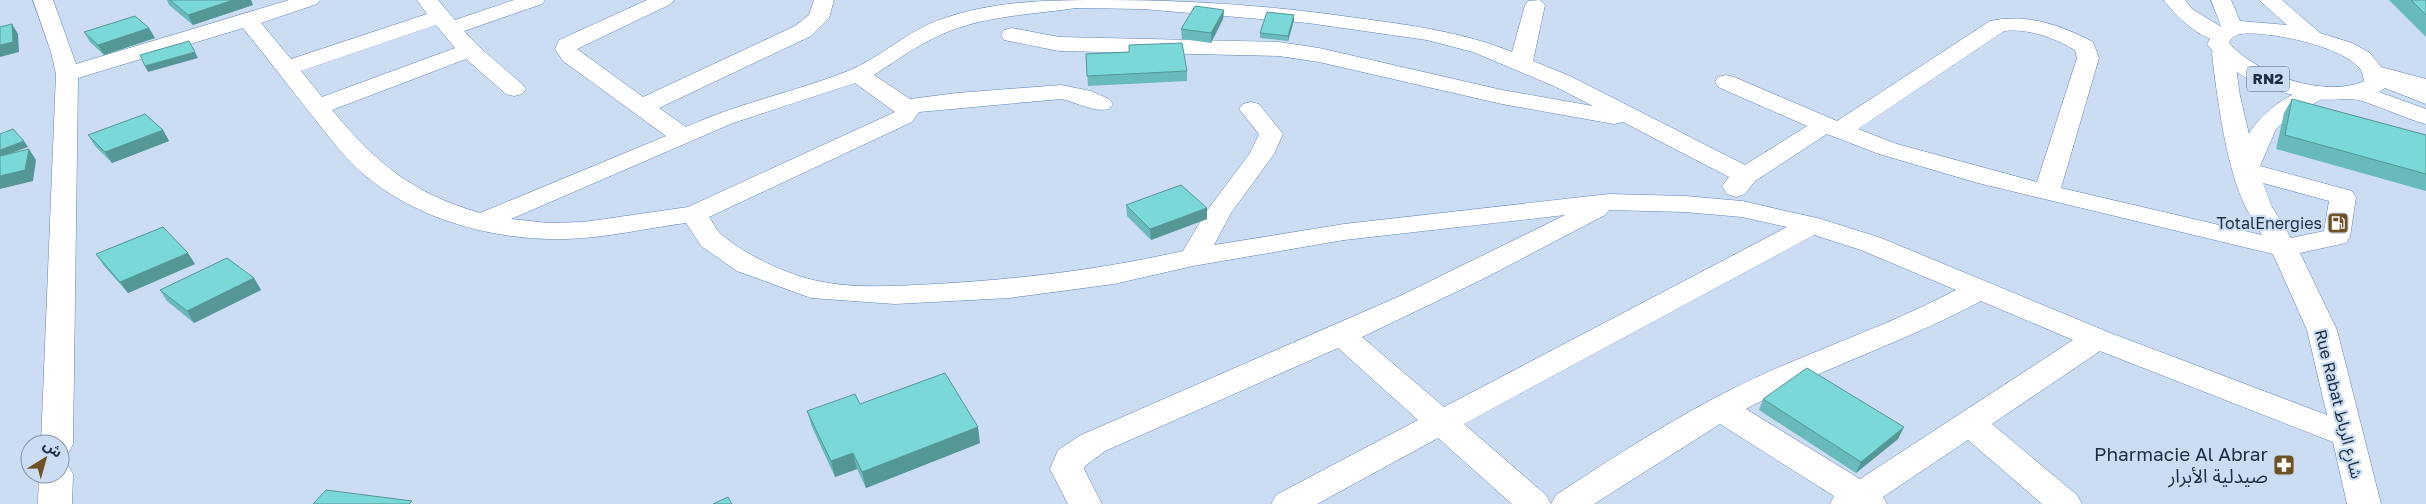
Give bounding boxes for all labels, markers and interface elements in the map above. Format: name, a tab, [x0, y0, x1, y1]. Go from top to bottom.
road number: RN2	[2247, 66, 2289, 92]
fuel station icon: TotalEnergies	[2326, 211, 2350, 235]
place label: TotalEnergies	[2217, 213, 2322, 233]
street label: Rue Rabat شارع الرباط	[2308, 327, 2367, 481]
north arrow	[20, 434, 70, 484]
text: ش	[40, 436, 66, 461]
place label: Pharmacie Al Abrar صيدلية الأبرار	[2094, 442, 2269, 488]
pharmacy icon: Pharmacie Al Abrar صيدلية الأبرار	[2272, 453, 2296, 477]

